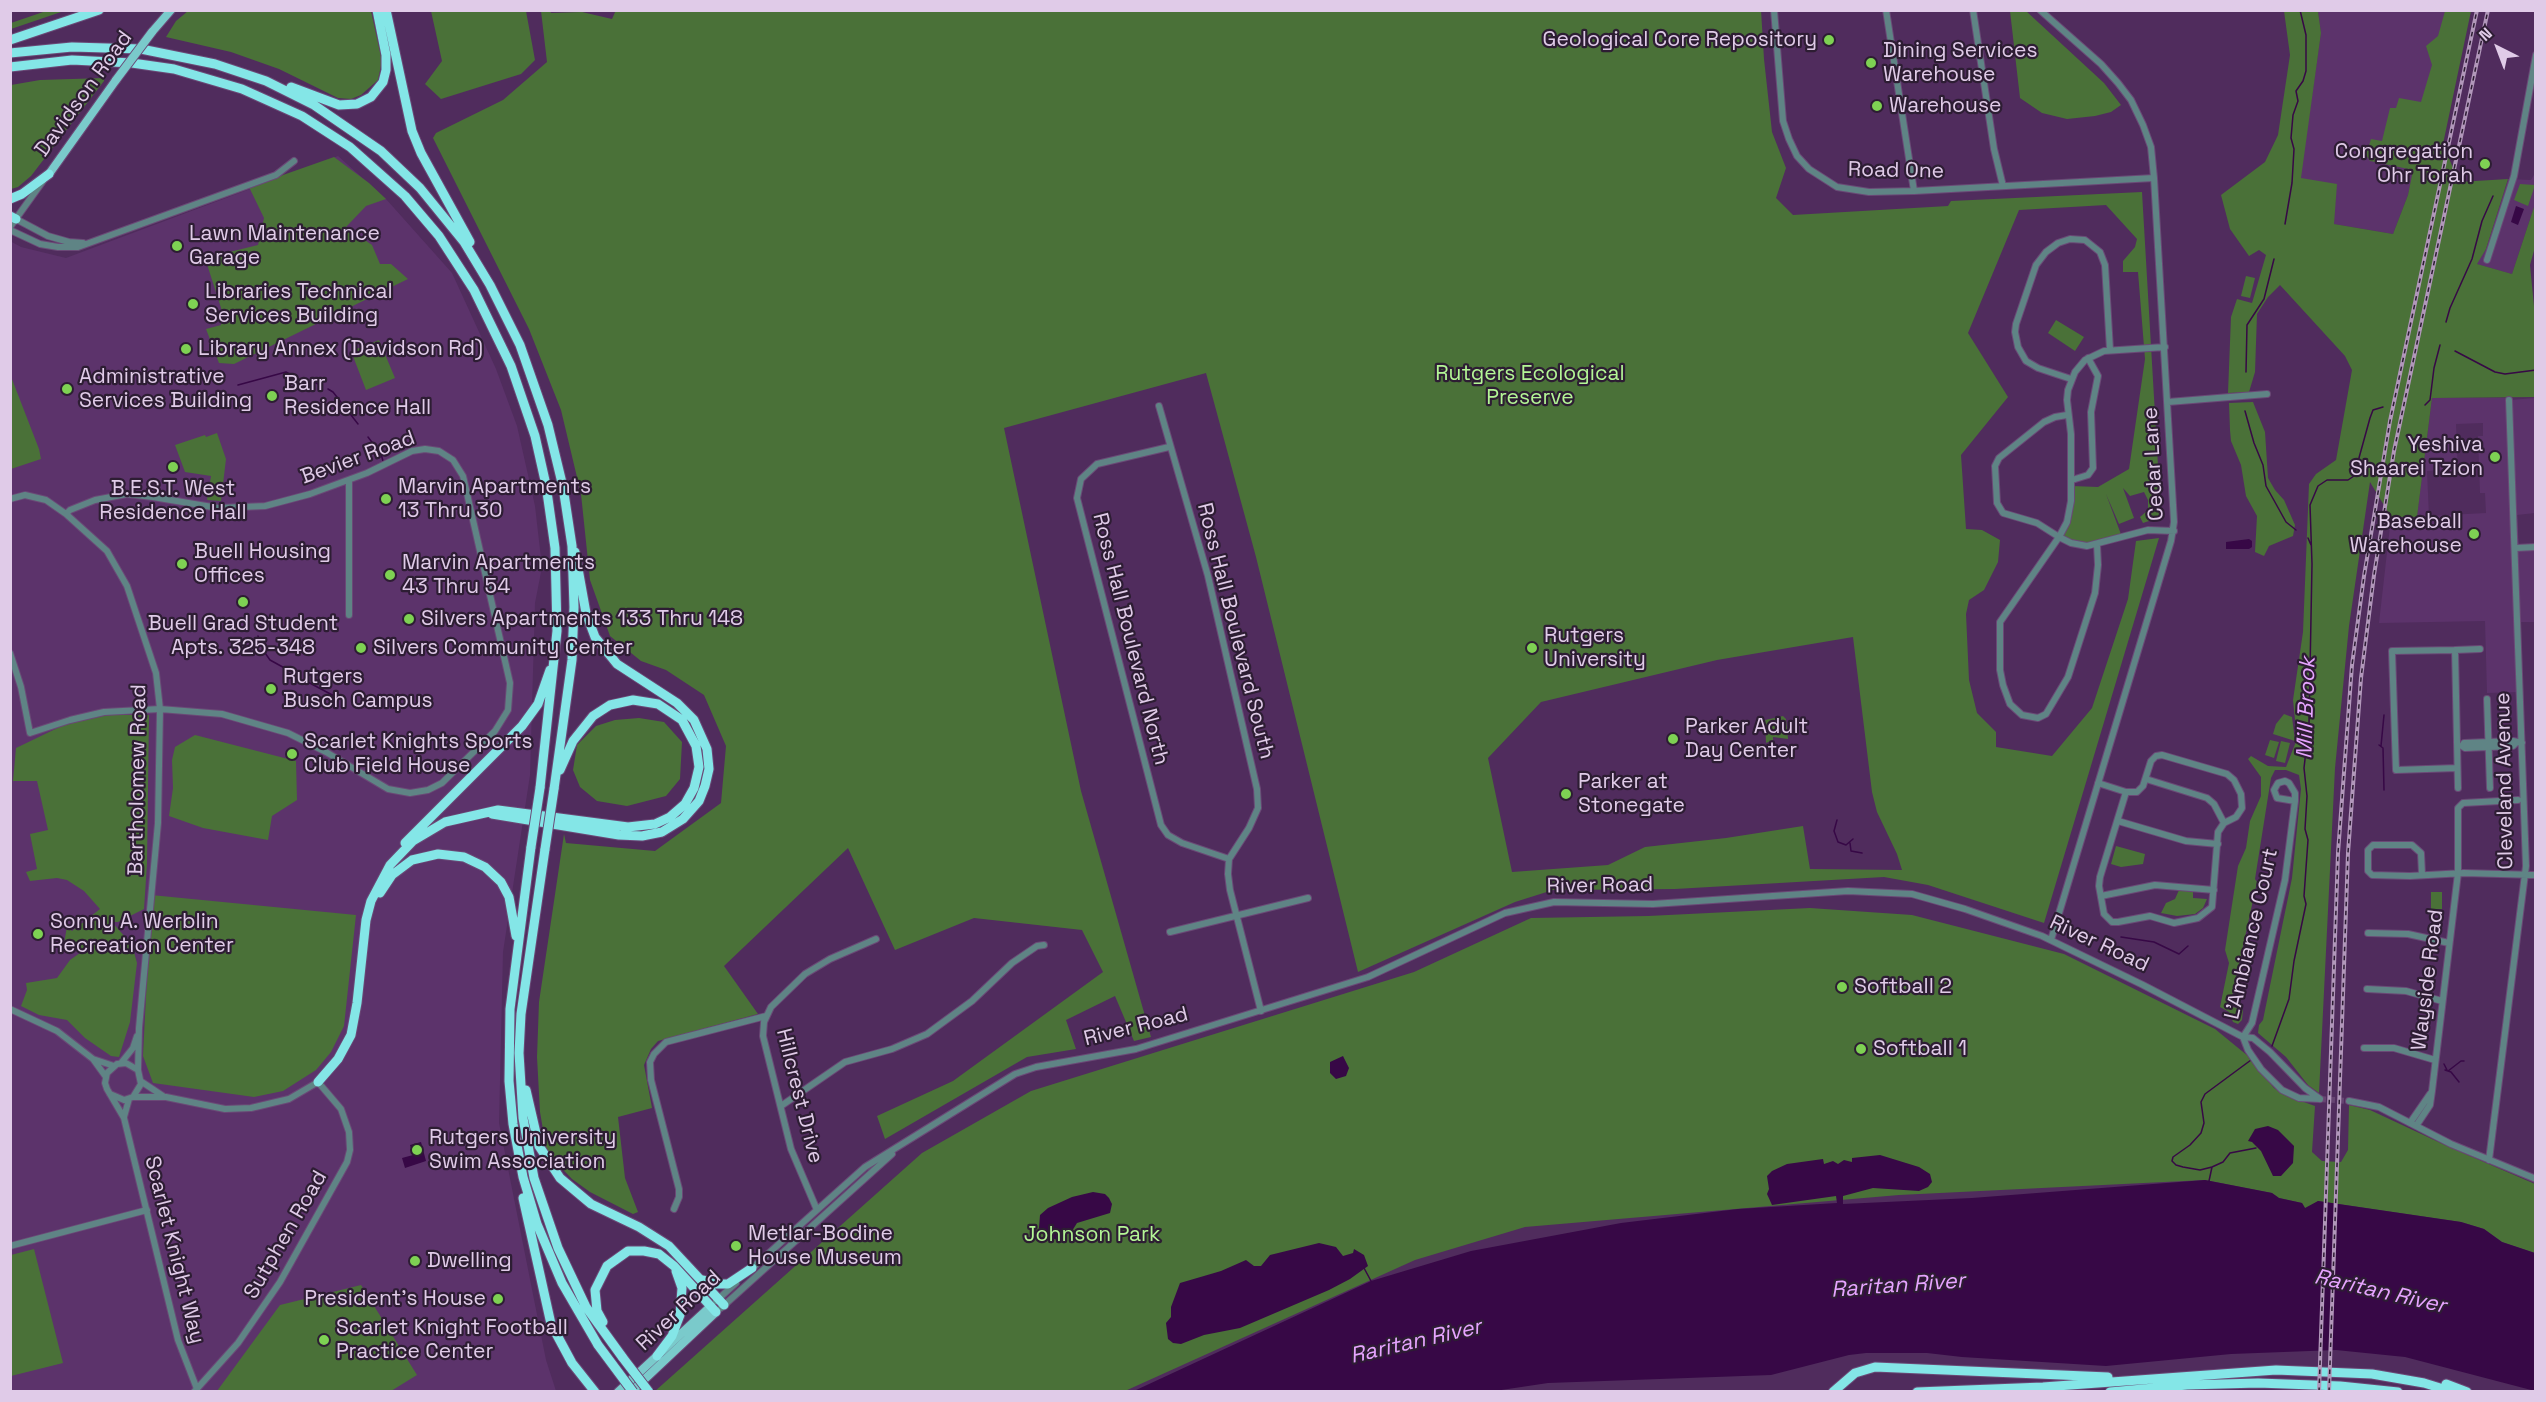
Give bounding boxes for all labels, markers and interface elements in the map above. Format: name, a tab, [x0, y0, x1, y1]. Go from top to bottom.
north arrow	[2468, 18, 2528, 78]
text: N	[2475, 23, 2497, 46]
street label: Davidson Road	[30, 26, 138, 162]
place label: Geological Core Repository	[1543, 27, 1817, 53]
marker: Geological Core Repository	[1822, 33, 1836, 47]
place label: Dining Services Warehouse	[1883, 38, 2038, 88]
marker: Dining Services Warehouse	[1864, 56, 1878, 70]
place label: Warehouse	[1889, 93, 2001, 119]
marker: Warehouse	[1870, 99, 1884, 113]
place label: Congregation Ohr Torah	[2335, 139, 2473, 189]
marker: Congregation Ohr Torah	[2478, 157, 2492, 171]
street label: Road One	[1848, 158, 1944, 184]
place label: Lawn Maintenance Garage	[189, 221, 380, 271]
marker: Lawn Maintenance Garage	[170, 239, 184, 253]
place label: Libraries Technical Services Building	[205, 279, 393, 329]
marker: Libraries Technical Services Building	[186, 297, 200, 311]
place label: Library Annex (Davidson Rd)	[198, 336, 483, 362]
marker: Library Annex (Davidson Rd)	[179, 342, 193, 356]
park label: Rutgers Ecological Preserve	[1435, 361, 1625, 411]
place label: Administrative Services Building	[79, 364, 252, 414]
place label: Barr Residence Hall	[284, 371, 431, 421]
marker: Administrative Services Building	[60, 382, 74, 396]
marker: Barr Residence Hall	[265, 389, 279, 403]
street label: Cedar Lane	[2138, 407, 2170, 521]
street label: Bevier Road	[297, 426, 419, 490]
place label: Yeshiva Shaarei Tzion	[2350, 432, 2483, 482]
marker: Yeshiva Shaarei Tzion	[2488, 450, 2502, 464]
marker: B.E.S.T. West Residence Hall	[166, 460, 180, 474]
place label: Marvin Apartments 13 Thru 30	[398, 474, 591, 524]
place label: B.E.S.T. West Residence Hall	[99, 476, 247, 526]
marker: Marvin Apartments 13 Thru 30	[379, 492, 393, 506]
street label: Ross Hall Boulevard South	[1191, 500, 1279, 762]
place label: Baseball Warehouse	[2350, 509, 2462, 559]
street label: Ross Hall Boulevard North	[1086, 510, 1174, 768]
marker: Baseball Warehouse	[2467, 527, 2481, 541]
place label: Buell Housing Offices	[194, 539, 331, 589]
place label: Marvin Apartments 43 Thru 54	[402, 550, 595, 600]
marker: Buell Housing Offices	[175, 557, 189, 571]
marker: Marvin Apartments 43 Thru 54	[383, 568, 397, 582]
marker: Buell Grad Student Apts. 325-348	[236, 595, 250, 609]
place label: Silvers Apartments 133 Thru 148	[421, 606, 743, 632]
place label: Buell Grad Student Apts. 325-348	[148, 611, 338, 661]
marker: Silvers Apartments 133 Thru 148	[402, 612, 416, 626]
place label: Rutgers University	[1544, 623, 1646, 673]
place label: Silvers Community Center	[373, 635, 633, 661]
marker: Silvers Community Center	[354, 641, 368, 655]
marker: Rutgers University	[1525, 641, 1539, 655]
water label: Mill Brook	[2292, 656, 2322, 760]
place label: Rutgers Busch Campus	[283, 664, 433, 714]
marker: Rutgers Busch Campus	[264, 682, 278, 696]
street label: Bartholomew Road	[124, 684, 152, 876]
street label: Cleveland Avenue	[2491, 692, 2519, 870]
place label: Parker Adult Day Center	[1685, 714, 1808, 764]
place label: Scarlet Knights Sports Club Field House	[304, 729, 533, 779]
marker: Parker Adult Day Center	[1666, 732, 1680, 746]
marker: Scarlet Knights Sports Club Field House	[285, 747, 299, 761]
place label: Parker at Stonegate	[1578, 769, 1685, 819]
marker: Parker at Stonegate	[1559, 787, 1573, 801]
street label: L'Ambiance Court	[2220, 846, 2284, 1022]
street label: River Road	[1547, 872, 1653, 900]
street label: Wayside Road	[2407, 908, 2449, 1052]
place label: Sonny A. Werblin Recreation Center	[50, 909, 234, 959]
street label: River Road	[2045, 910, 2153, 978]
marker: Sonny A. Werblin Recreation Center	[31, 927, 45, 941]
place label: Softball 2	[1854, 974, 1952, 1000]
marker: Softball 2	[1835, 980, 1849, 994]
street label: River Road	[1081, 1002, 1191, 1052]
street label: Hillcrest Drive	[770, 1026, 828, 1166]
place label: Softball 1	[1873, 1036, 1967, 1062]
marker: Softball 1	[1854, 1042, 1868, 1056]
place label: Rutgers University Swim Association	[429, 1125, 616, 1175]
marker: Rutgers University Swim Association	[410, 1143, 424, 1157]
street label: Scarlet Knight Way	[138, 1154, 210, 1346]
street label: Sutphen Road	[239, 1166, 333, 1304]
place label: Metlar-Bodine House Museum	[748, 1221, 902, 1271]
park label: Johnson Park	[1024, 1222, 1160, 1248]
marker: Metlar-Bodine House Museum	[729, 1239, 743, 1253]
place label: Dwelling	[427, 1248, 512, 1274]
marker: Dwelling	[408, 1254, 422, 1268]
water label: Raritan River	[2312, 1264, 2448, 1320]
street label: River Road	[631, 1265, 727, 1357]
water label: Raritan River	[1830, 1268, 1966, 1304]
place label: President's House	[304, 1286, 486, 1312]
marker: President's House	[491, 1292, 505, 1306]
water label: Raritan River	[1348, 1314, 1484, 1370]
place label: Scarlet Knight Football Practice Center	[336, 1315, 568, 1365]
marker: Scarlet Knight Football Practice Center	[317, 1333, 331, 1347]

